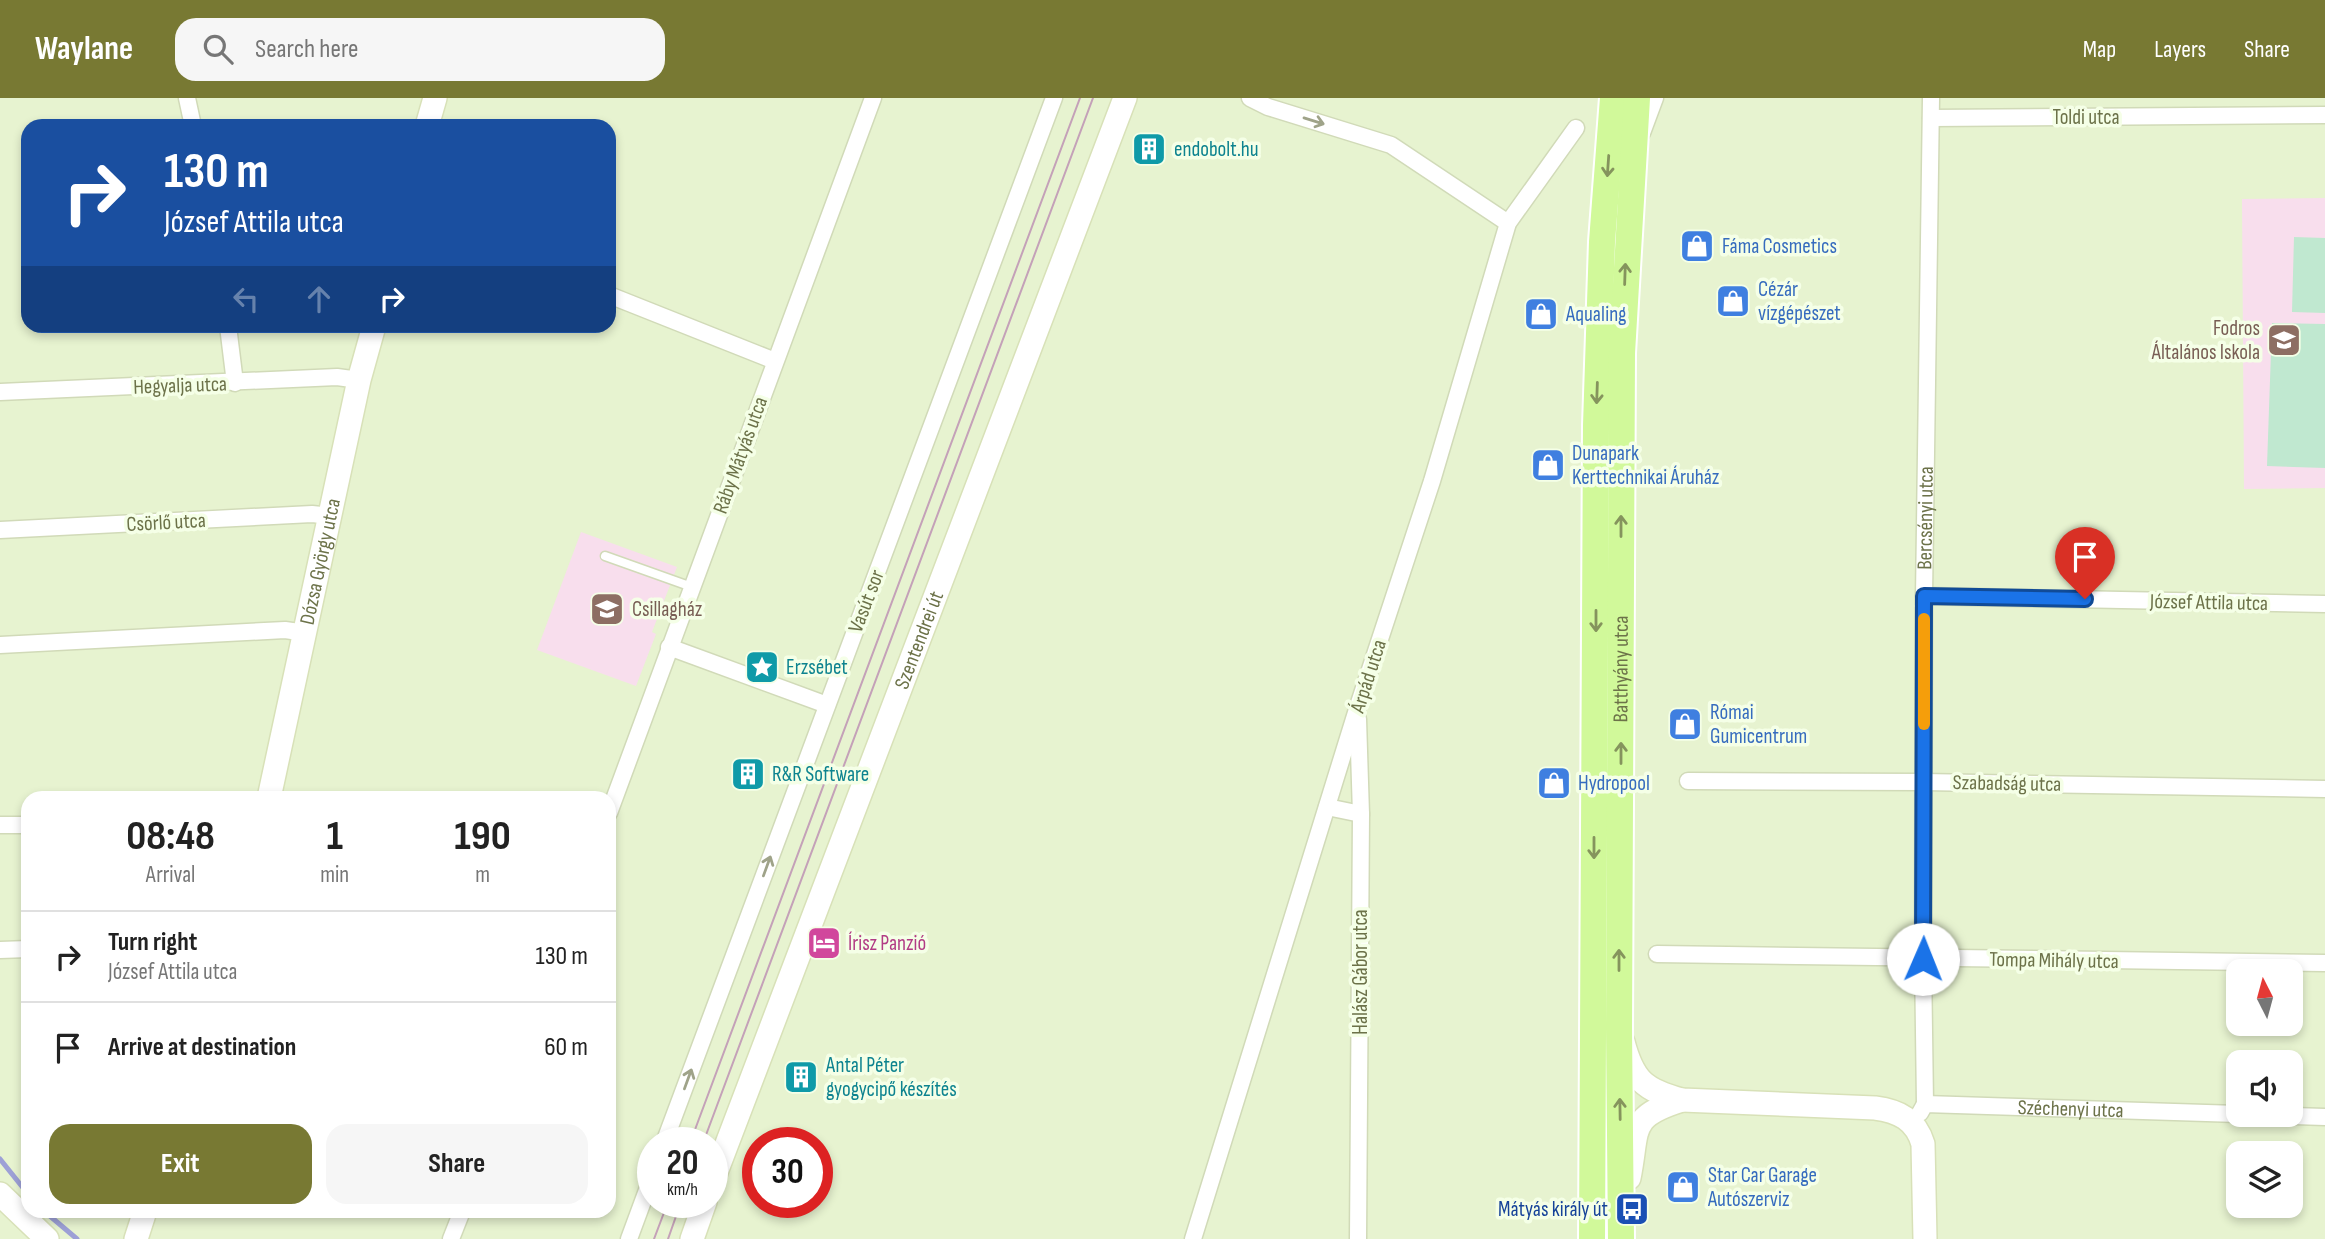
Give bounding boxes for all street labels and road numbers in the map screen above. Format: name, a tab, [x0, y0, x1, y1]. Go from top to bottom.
street label: Toldi utca	[2053, 105, 2120, 130]
street label: Hegyalja utca	[133, 371, 227, 400]
street label: Ráby Mátyás utca	[708, 393, 773, 517]
street label: Bercsényi utca	[1912, 466, 1939, 570]
street label: Dózsa György utca	[295, 496, 346, 627]
street label: Csörlő utca	[126, 508, 206, 537]
street label: Vasút sor	[843, 566, 890, 636]
street label: Szentendrei út	[889, 588, 949, 693]
street label: József Attila utca	[2149, 589, 2268, 616]
street label: Batthyány utca	[1608, 616, 1634, 722]
street label: Árpád utca	[1345, 636, 1392, 717]
street label: Szabadság utca	[1952, 770, 2061, 797]
street label: Halász Gábor utca	[1348, 909, 1373, 1035]
street label: Tompa Mihály utca	[1989, 947, 2119, 974]
street label: Széchenyi utca	[2017, 1095, 2124, 1123]

